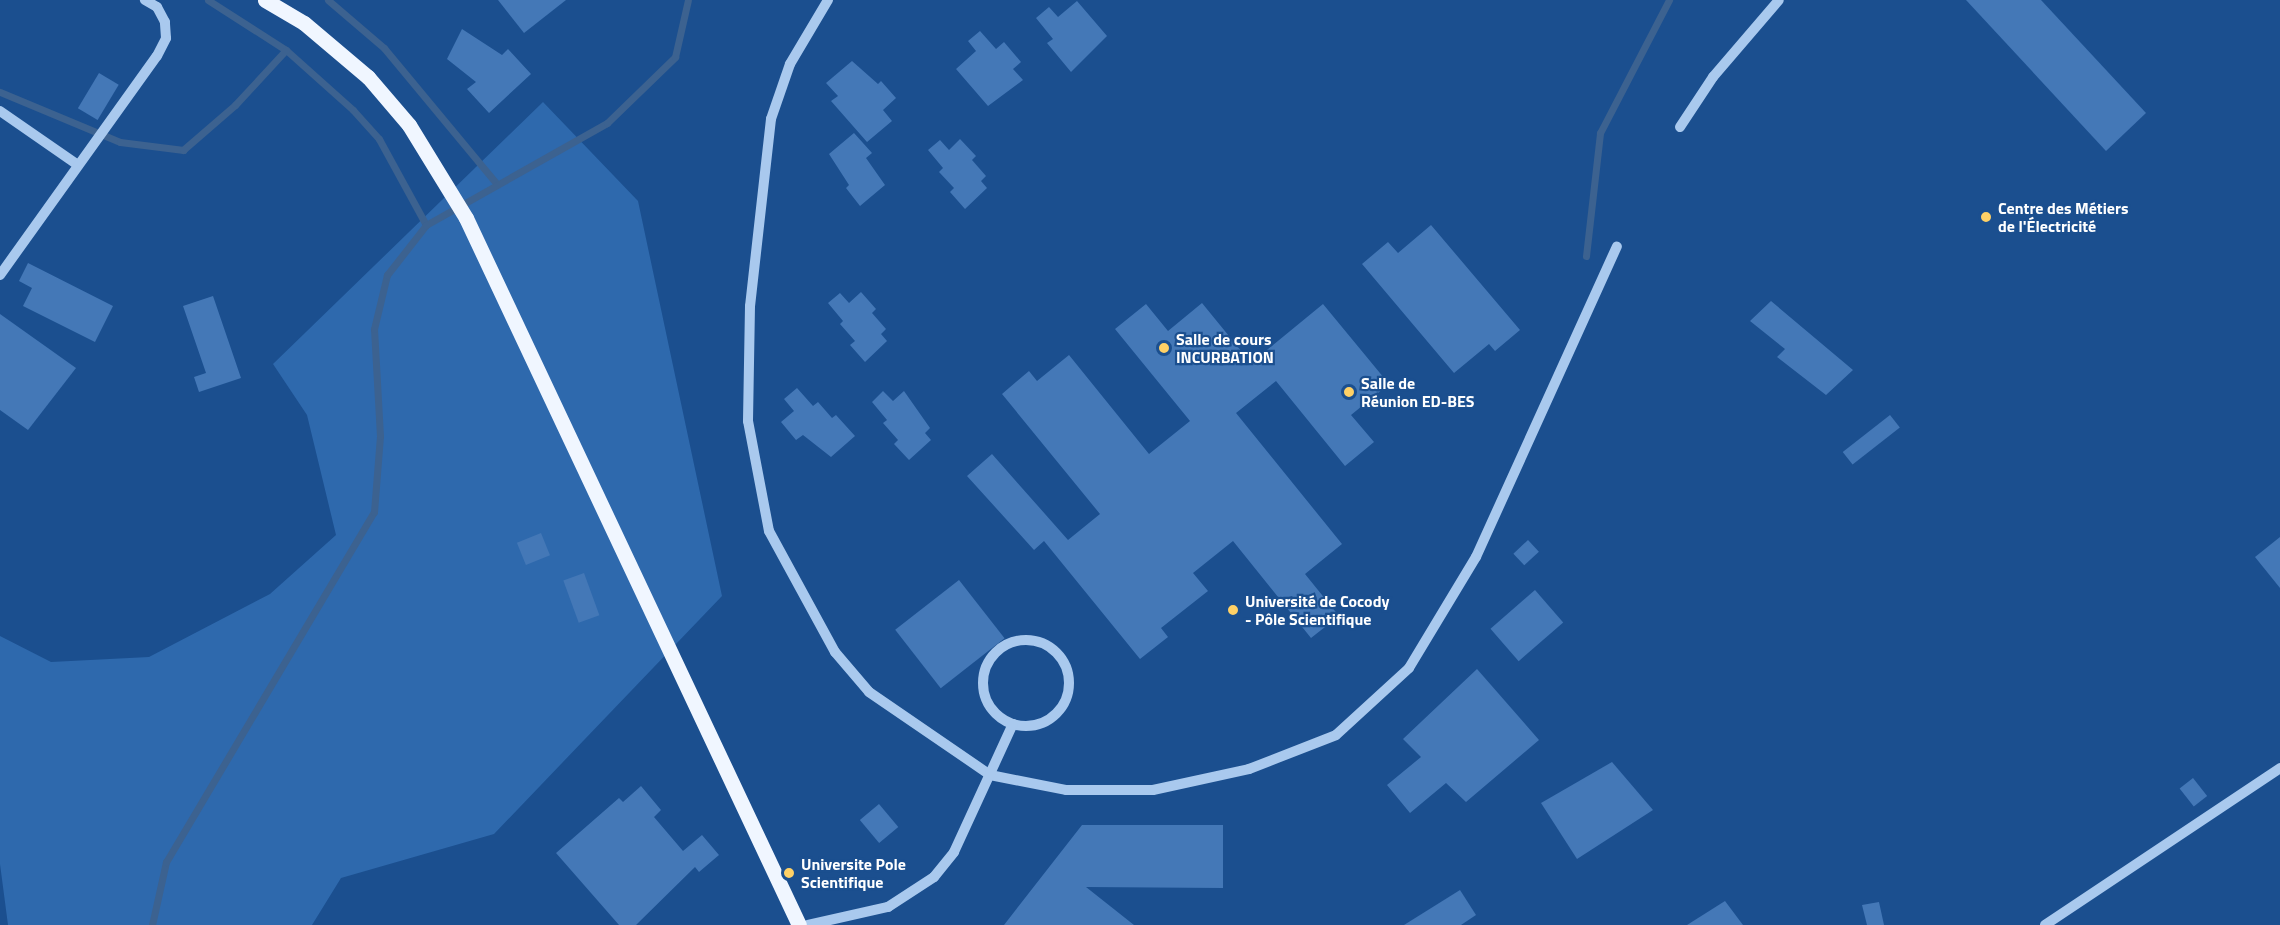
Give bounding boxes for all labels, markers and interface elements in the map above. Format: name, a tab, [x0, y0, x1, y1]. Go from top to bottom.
place label: Centre des Métiers de l'Électricité	[1998, 198, 2128, 236]
marker: Centre des Métiers de l'Électricité	[1979, 210, 1993, 224]
place label: Salle de cours INCURBATION	[1176, 329, 1274, 367]
marker: Salle de cours INCURBATION	[1157, 341, 1171, 355]
place label: Salle de Réunion ED-BES	[1361, 373, 1475, 411]
marker: Salle de Réunion ED-BES	[1342, 385, 1356, 399]
place label: Université de Cocody - Pôle Scientifique	[1245, 591, 1389, 629]
marker: Université de Cocody - Pôle Scientifique	[1226, 603, 1240, 617]
place label: Universite Pole Scientifique	[801, 854, 906, 892]
marker: Universite Pole Scientifique	[782, 866, 796, 880]

